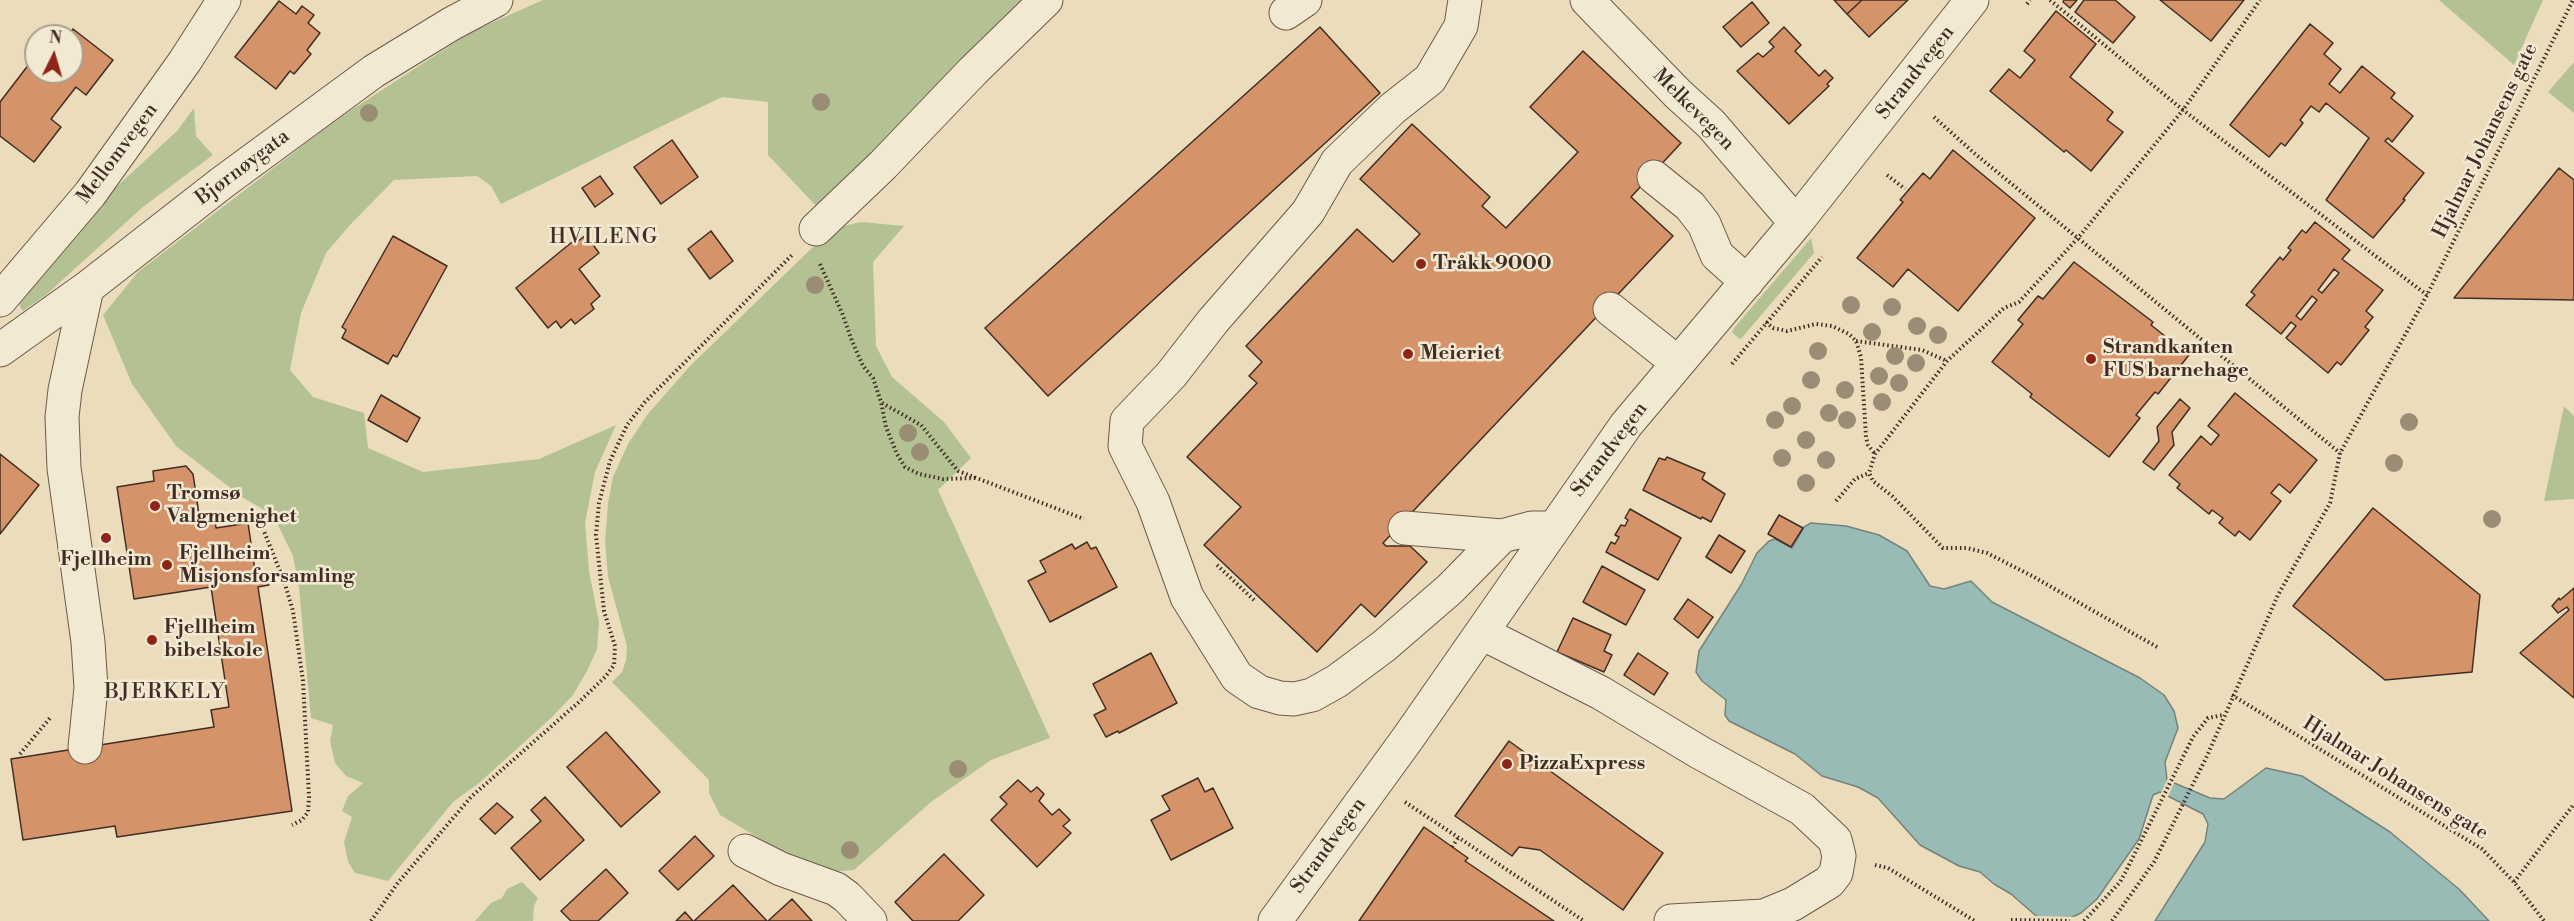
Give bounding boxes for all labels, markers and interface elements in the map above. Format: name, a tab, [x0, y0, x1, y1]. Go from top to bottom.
street label: Strandvegen	[1872, 21, 1960, 125]
north arrow	[24, 24, 84, 84]
text: N	[48, 28, 63, 49]
street label: Hjalmar Johansens gate	[2428, 40, 2544, 242]
street label: Melkevegen	[1647, 64, 1739, 156]
street label: Mellomvegen	[72, 99, 164, 209]
street label: Bjørnøygata	[191, 125, 295, 211]
district label: HVILENG	[549, 225, 659, 251]
place label: Tråkk 9000	[1433, 252, 1551, 276]
marker: Tråkk 9000	[1414, 257, 1428, 271]
place label: Strandkanten FUS barnehage	[2103, 336, 2249, 383]
place label: Meieriet	[1420, 342, 1501, 366]
marker: Meieriet	[1401, 347, 1415, 361]
marker: Strandkanten FUS barnehage	[2084, 352, 2098, 366]
street label: Strandvegen	[1567, 398, 1653, 502]
place label: Tromsø Valgmenighet	[167, 482, 297, 529]
marker: Tromsø Valgmenighet	[148, 499, 162, 513]
marker: Fjellheim	[99, 531, 113, 545]
place label: Fjellheim Misjonsforsamling	[179, 542, 354, 589]
place label: Fjellheim	[60, 548, 152, 572]
marker: Fjellheim Misjonsforsamling	[160, 558, 174, 572]
place label: Fjellheim bibelskole	[164, 616, 263, 663]
marker: Fjellheim bibelskole	[145, 633, 159, 647]
district label: BJERKELY	[104, 680, 226, 706]
street label: Hjalmar Johansens gate	[2298, 712, 2492, 846]
place label: PizzaExpress	[1519, 752, 1645, 776]
marker: PizzaExpress	[1500, 757, 1514, 771]
street label: Strandvegen	[1286, 793, 1372, 899]

